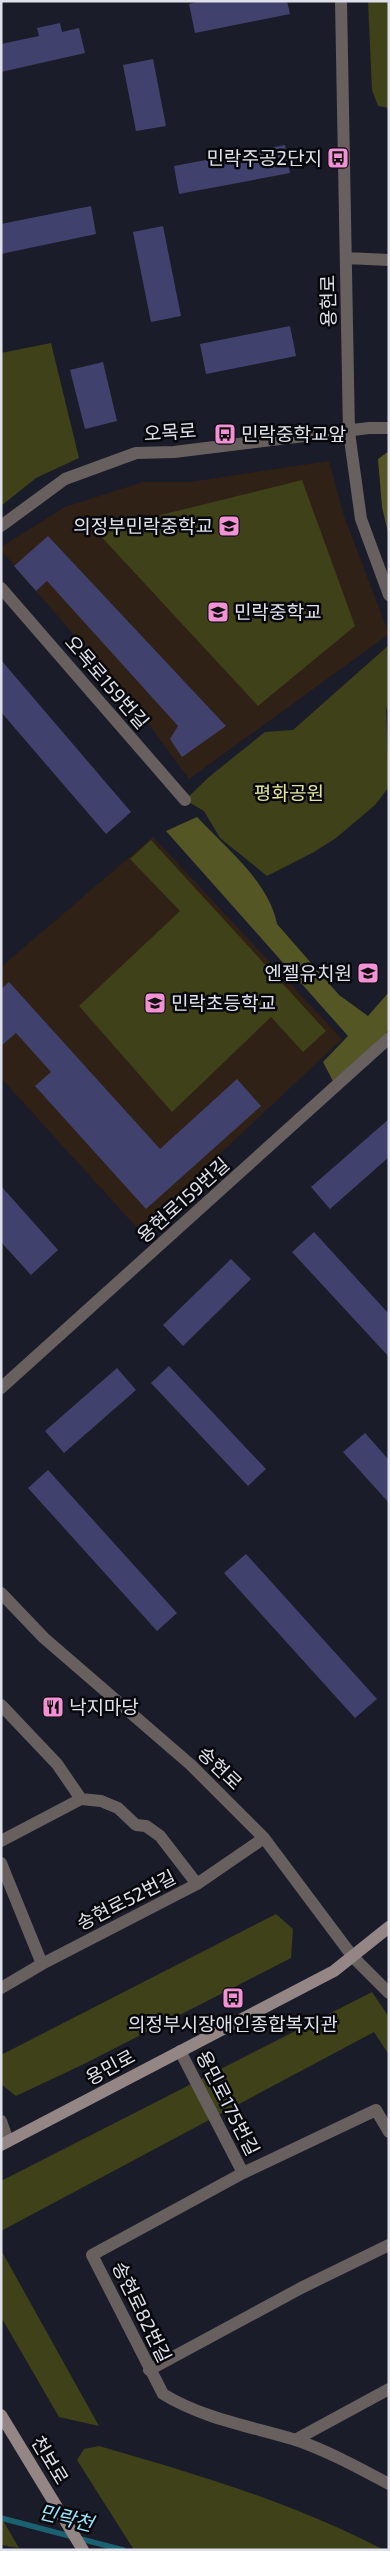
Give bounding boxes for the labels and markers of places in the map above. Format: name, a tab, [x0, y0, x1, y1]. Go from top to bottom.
place label: 민락주공2단지	[206, 146, 322, 169]
bus stop icon: 민락주공2단지	[326, 146, 350, 170]
bus stop icon: 민락중학교앞	[213, 422, 237, 446]
place label: 민락중학교앞	[241, 422, 346, 445]
place label: 의정부민락중학교	[73, 514, 213, 537]
school or university icon: 의정부민락중학교	[217, 514, 241, 538]
school or university icon: 민락중학교	[206, 600, 230, 624]
place label: 민락중학교	[234, 600, 321, 623]
place label: 엔젤유치원	[265, 961, 352, 984]
school or university icon: 엔젤유치원	[356, 961, 380, 985]
school or university icon: 민락초등학교	[143, 991, 167, 1015]
place label: 민락초등학교	[171, 991, 276, 1014]
restaurant icon: 낙지마당	[41, 1695, 65, 1719]
place label: 낙지마당	[69, 1695, 139, 1718]
bus stop icon: 의정부시장애인종합복지관	[221, 1986, 245, 2010]
place label: 의정부시장애인종합복지관	[128, 2012, 338, 2035]

